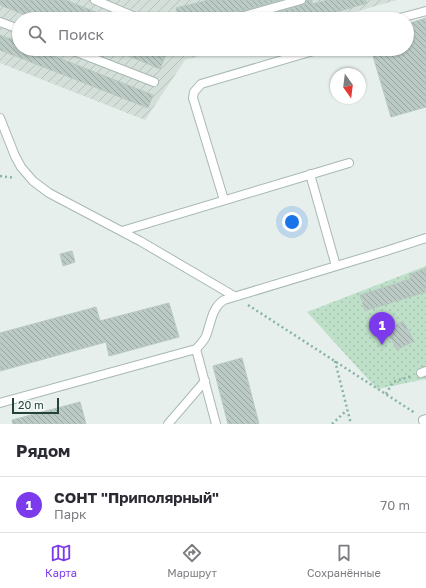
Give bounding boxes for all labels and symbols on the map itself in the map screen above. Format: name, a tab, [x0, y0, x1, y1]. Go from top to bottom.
north arrow	[330, 68, 366, 104]
your location	[282, 212, 302, 232]
pin: 1	[369, 312, 395, 345]
scale bar	[12, 396, 59, 415]

